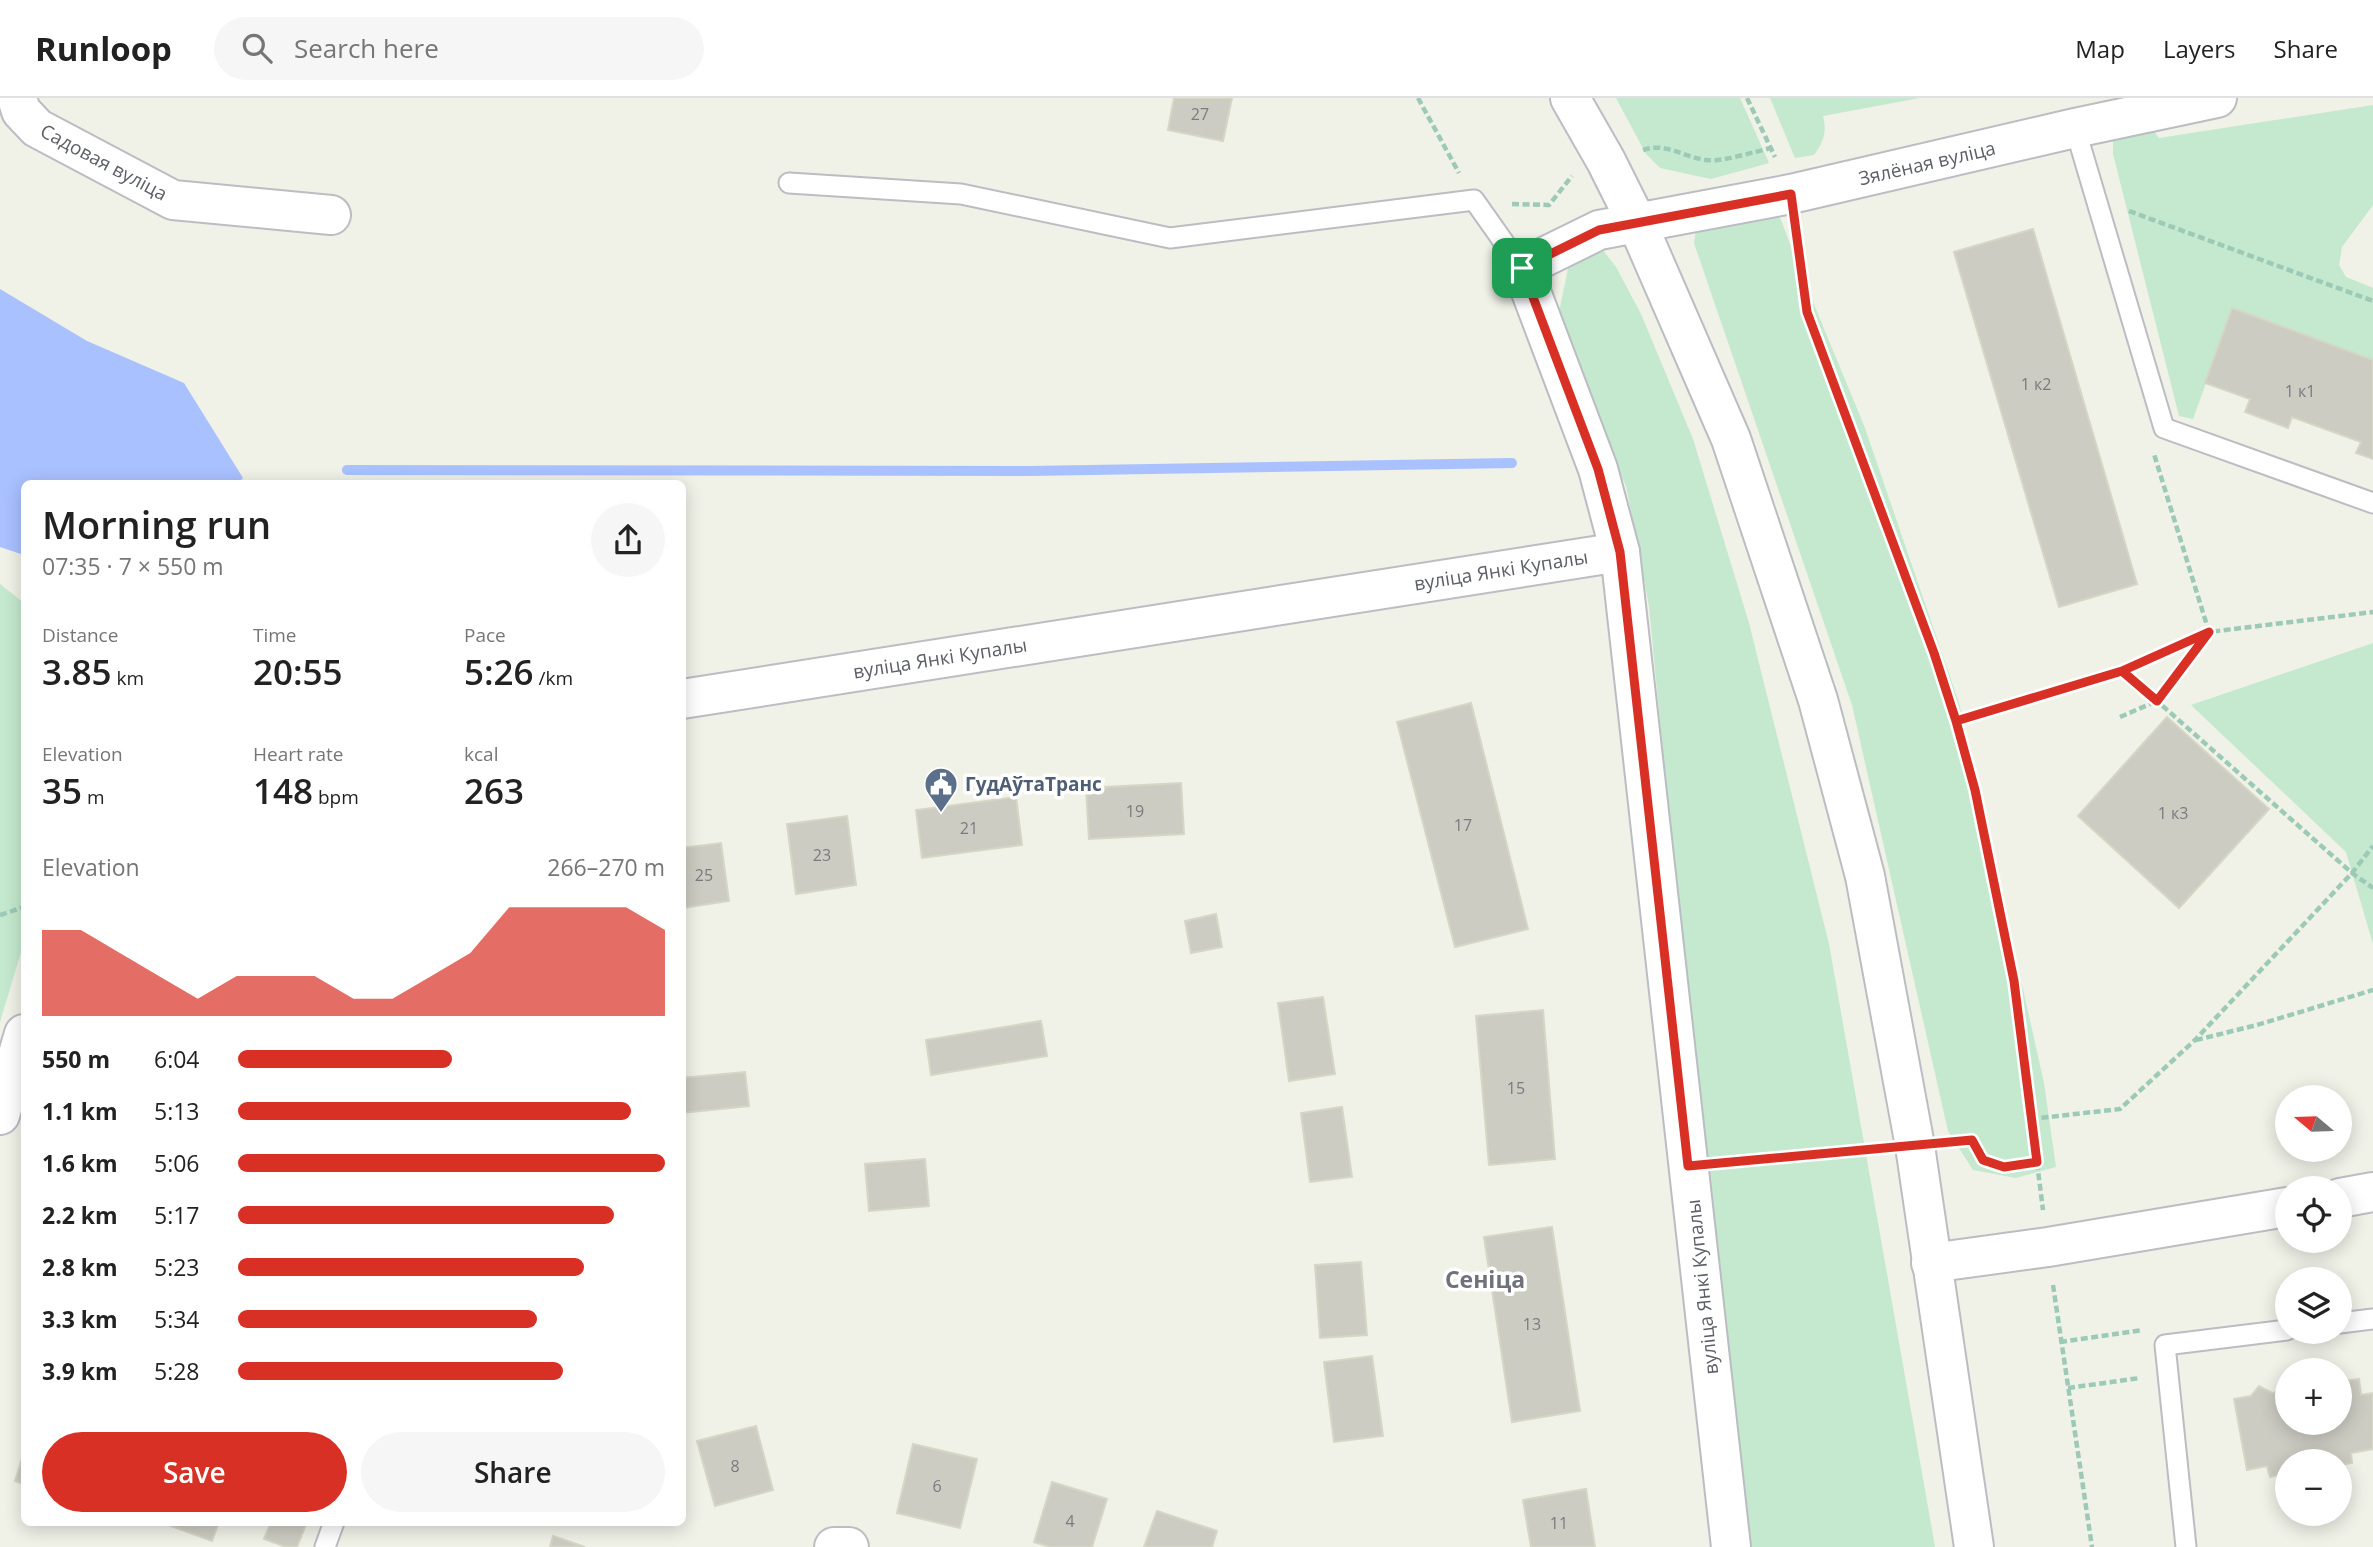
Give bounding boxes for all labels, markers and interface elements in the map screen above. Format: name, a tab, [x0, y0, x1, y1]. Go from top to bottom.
search box	[214, 17, 704, 80]
text: Runloop	[35, 26, 172, 71]
icon: search	[238, 29, 276, 67]
text: Search here	[294, 30, 439, 66]
text: Map	[2075, 32, 2125, 65]
text: Layers	[2163, 32, 2236, 65]
text: Share	[2274, 32, 2338, 65]
house number: 27	[1191, 103, 1209, 125]
street label: Садовая вуліца	[36, 118, 172, 206]
street label: Зялёная вуліца	[1856, 135, 1998, 191]
pin	[1492, 238, 1552, 298]
icon: arrive	[1503, 249, 1541, 287]
house number: 1 к2	[2021, 373, 2051, 395]
house number: 1 к1	[2285, 380, 2315, 402]
text: Morning run	[42, 498, 271, 550]
button: share	[591, 503, 665, 577]
street label: вуліца Янкі Купалы	[1412, 543, 1590, 597]
text: 07:35 · 7 × 550 m	[42, 550, 224, 582]
text: Distance	[42, 622, 118, 648]
text: Time	[253, 622, 297, 648]
text: Pace	[464, 622, 506, 648]
street label: вуліца Янкі Купалы	[851, 631, 1029, 685]
text: 3.85	[42, 648, 112, 695]
text: 20:55	[253, 648, 343, 695]
text: 5:26	[464, 648, 534, 695]
text: km	[112, 665, 144, 691]
text: /km	[534, 665, 573, 691]
text: Elevation	[42, 741, 123, 767]
text: Heart rate	[253, 741, 343, 767]
text: kcal	[464, 741, 498, 767]
public building icon: ГудАўтаТранс	[922, 765, 960, 814]
text: 35	[42, 767, 82, 814]
text: 148	[253, 767, 313, 814]
text: 263	[464, 767, 524, 814]
place label: ГудАўтаТранс	[965, 771, 1102, 797]
text: m	[82, 784, 105, 810]
text: bpm	[313, 784, 359, 810]
house number: 19	[1126, 800, 1144, 822]
house number: 1 к3	[2158, 802, 2188, 824]
house number: 17	[1454, 814, 1472, 836]
house number: 21	[960, 817, 978, 839]
house number: 23	[813, 844, 831, 866]
text: Elevation	[42, 851, 140, 883]
text: 266–270 m	[547, 851, 665, 883]
house number: 25	[695, 864, 713, 886]
text: 550 m	[42, 1043, 110, 1075]
text: 6:04	[154, 1043, 200, 1075]
house number: 15	[1507, 1077, 1525, 1099]
north arrow	[2275, 1085, 2352, 1162]
map controls	[2275, 1085, 2352, 1526]
text: 1.1 km	[42, 1095, 118, 1127]
text: 5:13	[154, 1095, 200, 1127]
text: 1.6 km	[42, 1147, 118, 1179]
text: 5:06	[154, 1147, 200, 1179]
button: locate	[2275, 1176, 2352, 1253]
street label: вуліца Янкі Купалы	[1680, 1198, 1724, 1376]
text: 2.2 km	[42, 1199, 118, 1231]
text: 5:17	[154, 1199, 200, 1231]
text: 2.8 km	[42, 1251, 118, 1283]
text: 5:23	[154, 1251, 200, 1283]
district label: Сеніца	[1445, 1263, 1525, 1295]
button: layers	[2275, 1267, 2352, 1344]
text: 3.3 km	[42, 1303, 118, 1335]
text: 5:34	[154, 1303, 200, 1335]
house number: 13	[1523, 1313, 1541, 1335]
text: 3.9 km	[42, 1355, 118, 1387]
text: 5:28	[154, 1355, 200, 1387]
button: +	[2275, 1358, 2352, 1435]
button: Save	[42, 1432, 347, 1512]
button: Share	[361, 1432, 665, 1512]
button: −	[2275, 1449, 2352, 1526]
house number: 8	[730, 1455, 740, 1477]
house number: 6	[932, 1475, 942, 1497]
house number: 4	[1065, 1510, 1075, 1532]
house number: 11	[1550, 1512, 1568, 1534]

